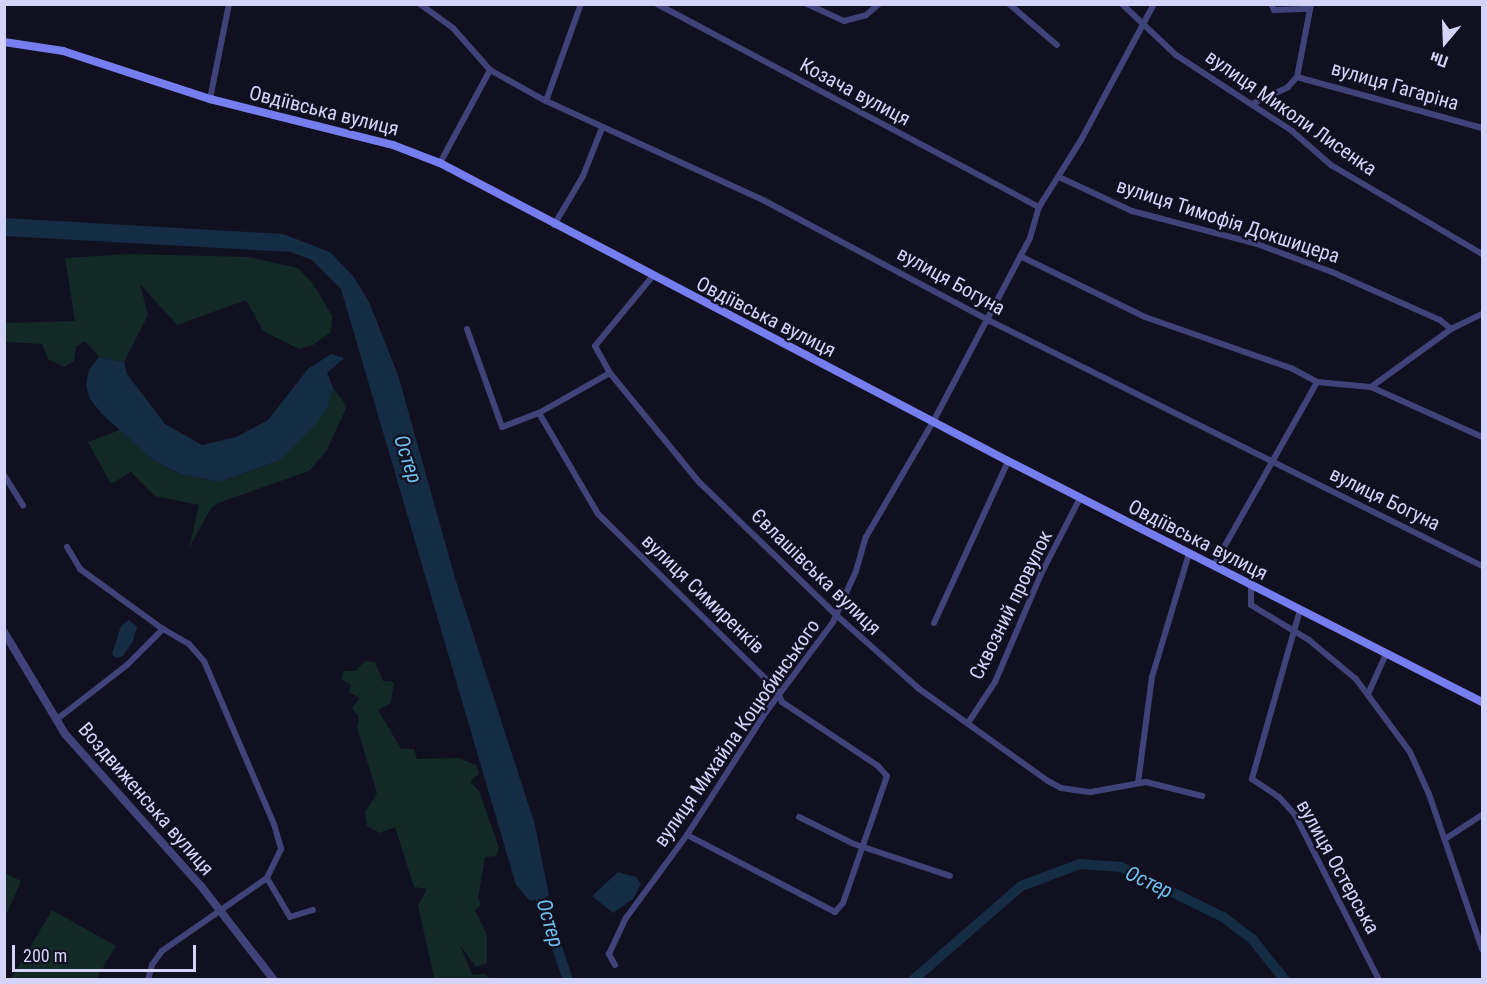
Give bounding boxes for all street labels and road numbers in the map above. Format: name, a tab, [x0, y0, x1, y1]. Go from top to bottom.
street label: вулиця Миколи Лисенка	[1201, 45, 1381, 181]
street label: Козача вулиця	[796, 53, 914, 131]
street label: вулиця Гагаріна	[1328, 56, 1462, 116]
street label: Овдіївська вулиця	[247, 81, 401, 141]
street label: вулиця Тимофія Докшицера	[1113, 174, 1343, 268]
street label: вулиця Богуна	[893, 241, 1009, 321]
street label: Овдіївська вулиця	[692, 272, 840, 362]
street label: вулиця Богуна	[1326, 462, 1444, 536]
street label: Овдіївська вулиця	[1124, 495, 1272, 585]
street label: Євлашівська вулиця	[746, 504, 886, 640]
street label: Сквозний провулок	[964, 527, 1058, 683]
street label: вулиця Симиренків	[637, 529, 769, 659]
street label: вулиця Михайла Коцюбинського	[649, 615, 825, 851]
street label: Воздвиженська вулиця	[73, 718, 219, 880]
street label: вулиця Остерська	[1291, 796, 1385, 938]

